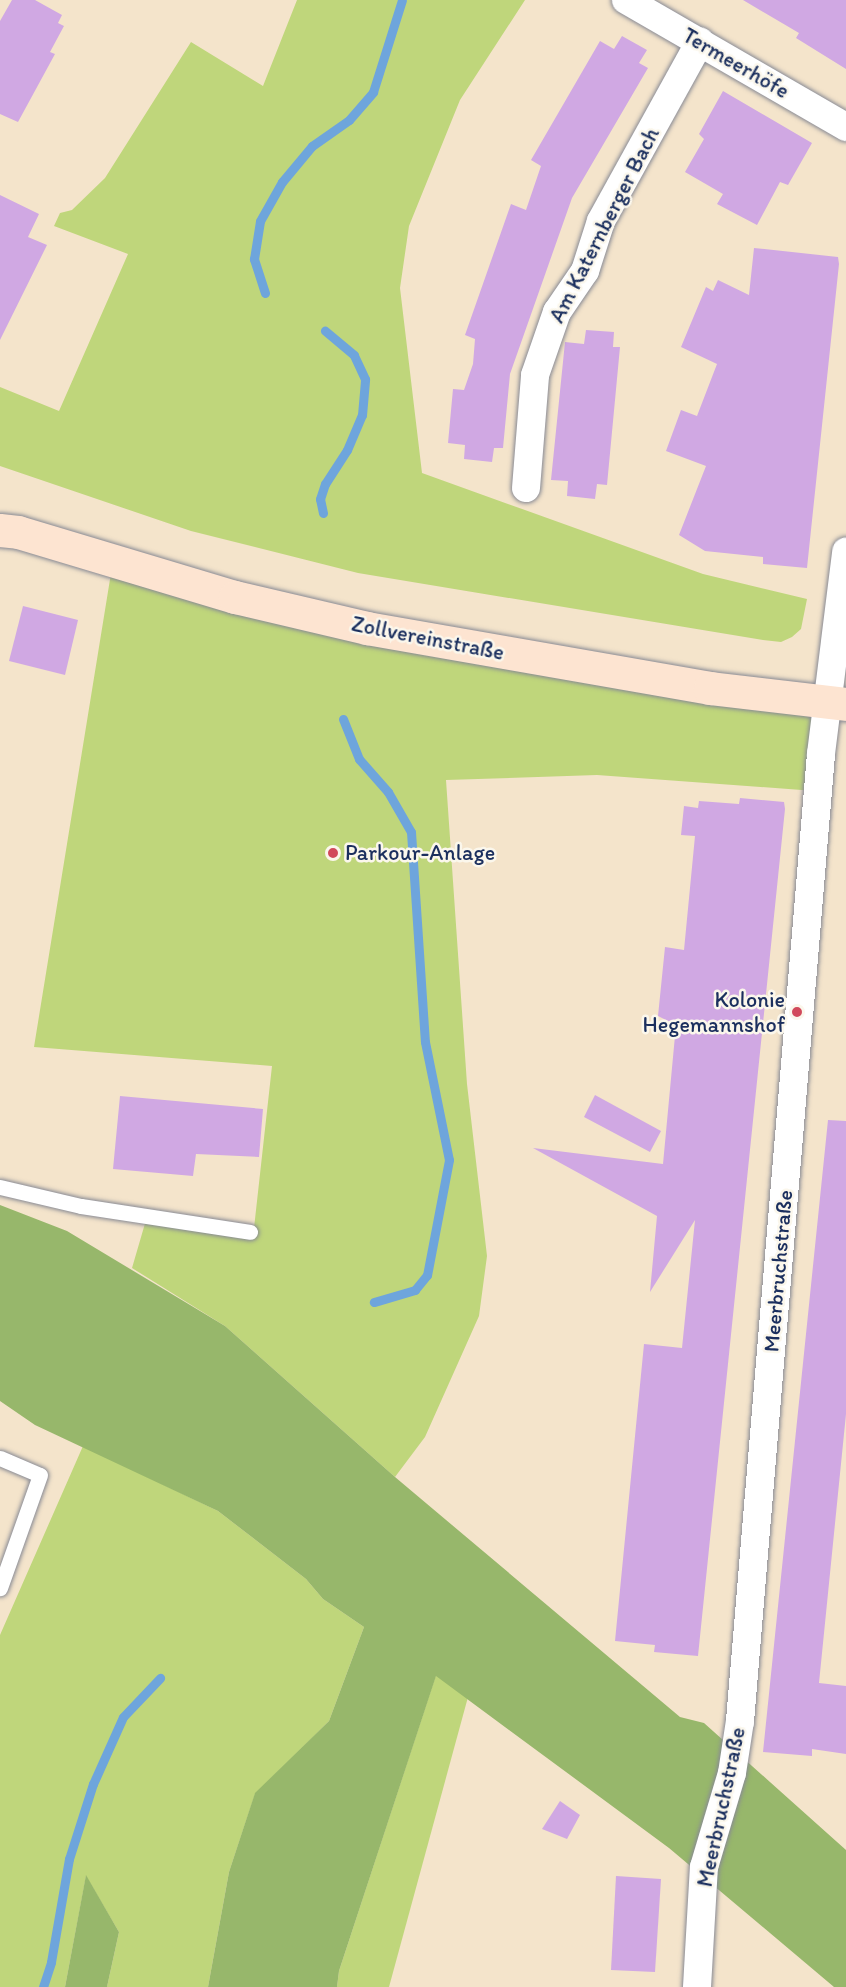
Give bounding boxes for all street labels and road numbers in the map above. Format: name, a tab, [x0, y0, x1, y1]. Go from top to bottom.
street label: Termeerhöfe	[678, 22, 794, 104]
street label: Am Katernberger Bach	[543, 123, 665, 327]
street label: Zollvereinstraße	[349, 610, 507, 666]
street label: Meerbruchstraße	[758, 1189, 798, 1353]
street label: Meerbruchstraße	[691, 1725, 751, 1889]

